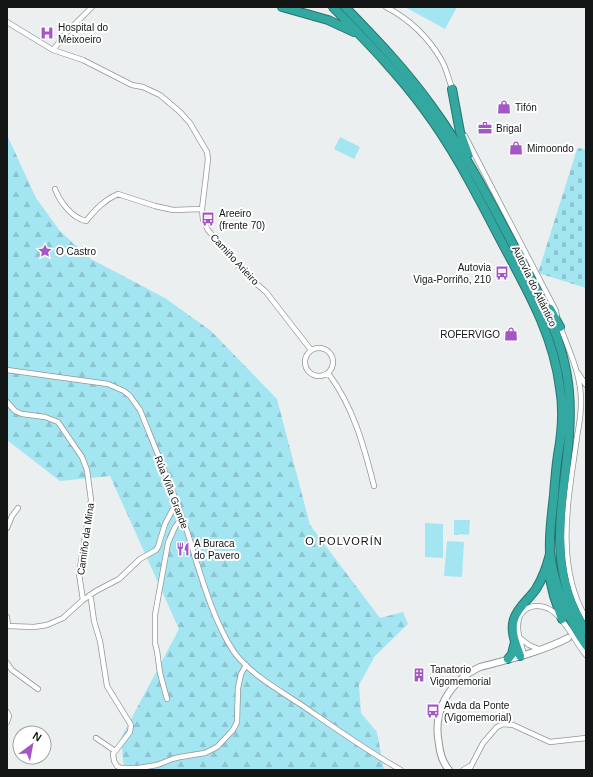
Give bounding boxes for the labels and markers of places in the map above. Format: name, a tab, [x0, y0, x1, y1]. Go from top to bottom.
place label: Hospital do Meixoeiro	[58, 22, 108, 45]
hospital icon: Hospital do Meixoeiro	[39, 25, 55, 41]
shop icon: Tifón	[496, 99, 512, 115]
place label: Tifón	[515, 102, 537, 113]
office icon: Brigal	[477, 120, 493, 136]
place label: Brigal	[496, 123, 522, 134]
shop icon: Mimoondo	[508, 140, 524, 156]
place label: Mimoondo	[527, 143, 574, 154]
place label: Areeiro (frente 70)	[219, 208, 265, 231]
bus stop icon: Areeiro (frente 70)	[200, 211, 216, 227]
place icon: O Castro	[37, 243, 53, 259]
place label: O Castro	[56, 246, 96, 257]
place label: Autovia Viga-Porriño, 210	[413, 262, 491, 285]
bus stop icon: Autovia Viga-Porriño, 210	[494, 265, 510, 281]
shop icon: ROFERVIGO	[503, 326, 519, 342]
place label: ROFERVIGO	[440, 329, 500, 340]
place label: A Buraca do Pavero	[194, 538, 240, 561]
restaurant icon: A Buraca do Pavero	[175, 541, 191, 557]
place label: Tanatorio Vigomemorial	[430, 664, 491, 687]
building icon: Tanatorio Vigomemorial	[411, 667, 427, 683]
place label: Avda da Ponte (Vigomemorial)	[444, 700, 512, 723]
bus stop icon: Avda da Ponte (Vigomemorial)	[425, 703, 441, 719]

